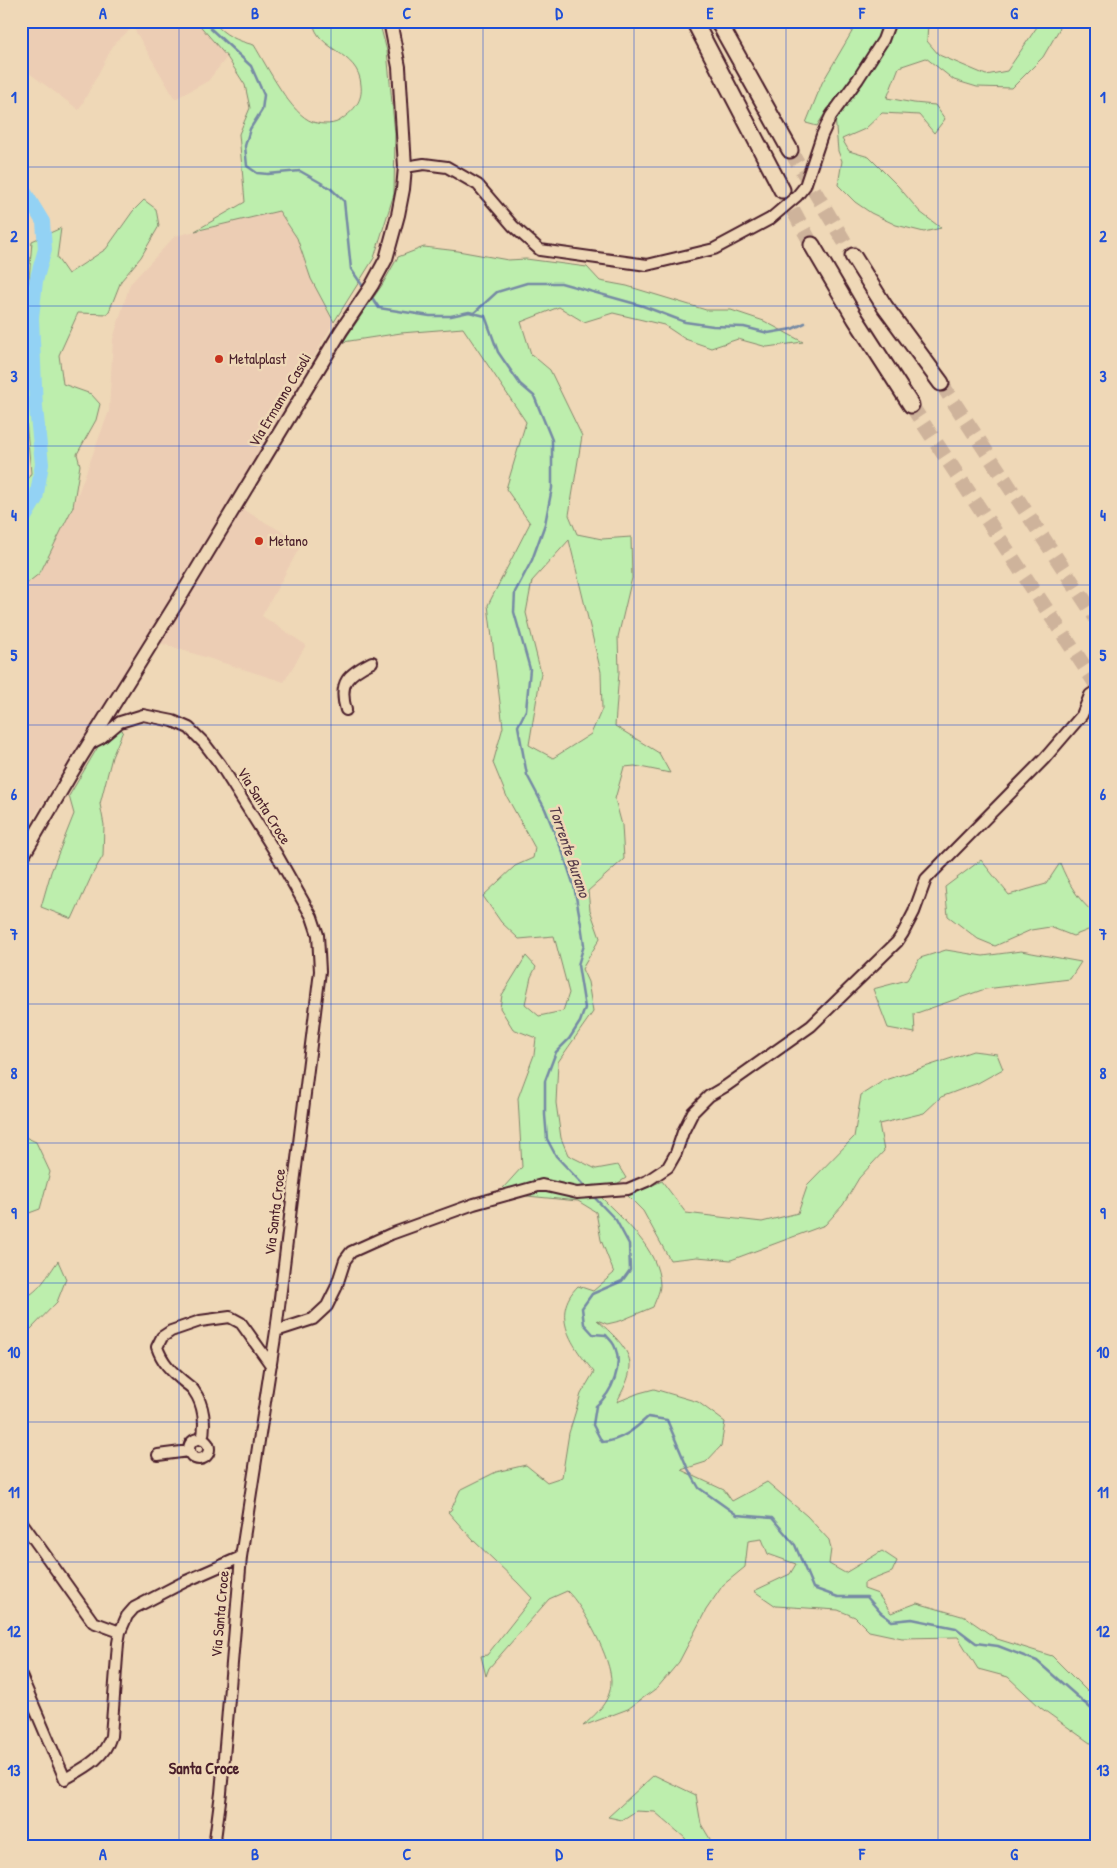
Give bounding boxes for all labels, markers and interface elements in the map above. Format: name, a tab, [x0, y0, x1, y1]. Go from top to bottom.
text: A	[99, 2, 107, 24]
text: B	[251, 2, 259, 24]
text: C	[403, 2, 412, 24]
text: D	[555, 2, 563, 24]
text: E	[706, 2, 714, 24]
text: F	[858, 2, 866, 24]
text: G	[1010, 2, 1018, 24]
text: 1	[11, 86, 17, 108]
text: 1	[1100, 86, 1106, 108]
text: 2	[10, 225, 18, 247]
text: 2	[1099, 225, 1107, 247]
place label: Metalplast	[229, 348, 287, 369]
street label: Via Ermanno Casoli	[243, 349, 316, 451]
marker: Metalplast	[213, 353, 225, 365]
text: 3	[10, 365, 18, 387]
text: 3	[1099, 365, 1107, 387]
text: 4	[11, 504, 17, 526]
text: 4	[1100, 504, 1106, 526]
place label: Metano	[269, 530, 308, 551]
marker: Metano	[253, 535, 265, 547]
text: 5	[11, 644, 18, 666]
text: 5	[1100, 644, 1107, 666]
street label: Via Santa Croce	[232, 763, 296, 848]
text: 6	[11, 783, 18, 805]
text: 6	[1100, 783, 1107, 805]
water label: Torrente Burano	[544, 802, 597, 901]
text: 7	[9, 923, 18, 945]
text: 7	[1098, 923, 1107, 945]
text: 8	[11, 1062, 18, 1084]
text: 8	[1100, 1062, 1107, 1084]
street label: Via Santa Croce	[259, 1167, 290, 1256]
text: 9	[11, 1202, 17, 1224]
text: 9	[1100, 1202, 1106, 1224]
text: 10	[8, 1341, 20, 1363]
text: 10	[1097, 1341, 1109, 1363]
text: 11	[8, 1481, 20, 1503]
text: 11	[1097, 1481, 1109, 1503]
street label: Via Santa Croce	[205, 1570, 234, 1658]
text: 12	[7, 1620, 21, 1642]
text: 12	[1096, 1620, 1110, 1642]
district label: Santa Croce	[169, 1757, 240, 1779]
text: 13	[8, 1759, 20, 1781]
text: 13	[1097, 1759, 1109, 1781]
text: A	[99, 1843, 107, 1865]
text: B	[251, 1843, 259, 1865]
text: C	[403, 1843, 412, 1865]
text: D	[555, 1843, 563, 1865]
text: E	[706, 1843, 714, 1865]
text: F	[858, 1843, 866, 1865]
text: G	[1010, 1843, 1018, 1865]

